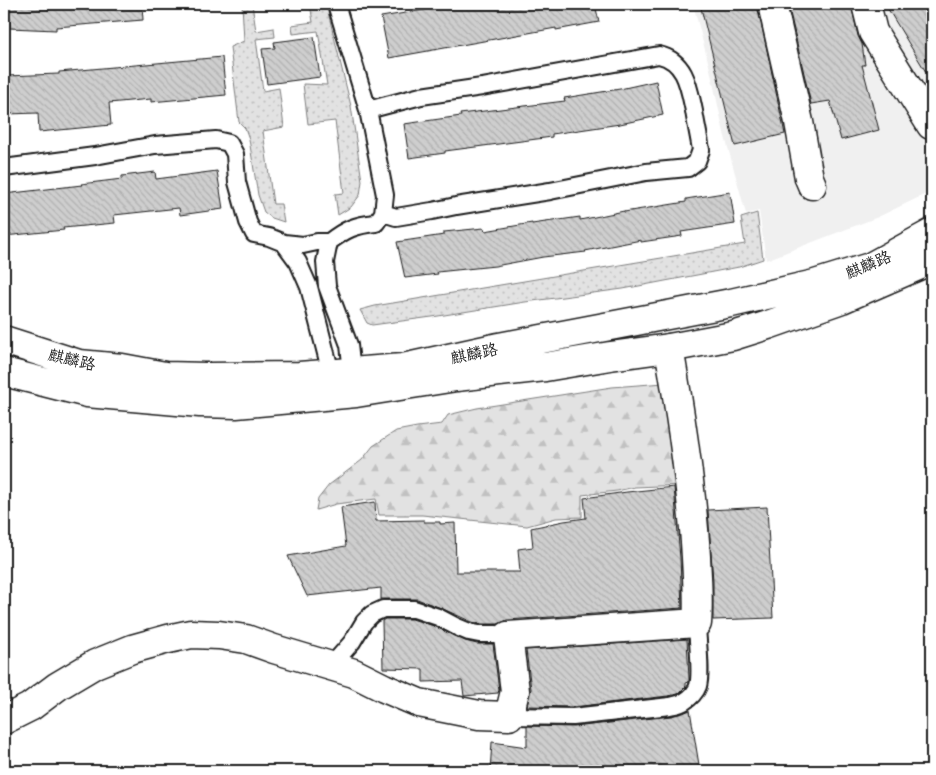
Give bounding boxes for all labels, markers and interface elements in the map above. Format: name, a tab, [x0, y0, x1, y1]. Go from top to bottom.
street label: 麒麟路	[843, 247, 895, 285]
street label: 麒麟路	[449, 340, 500, 371]
street label: 麒麟路	[46, 346, 97, 377]

